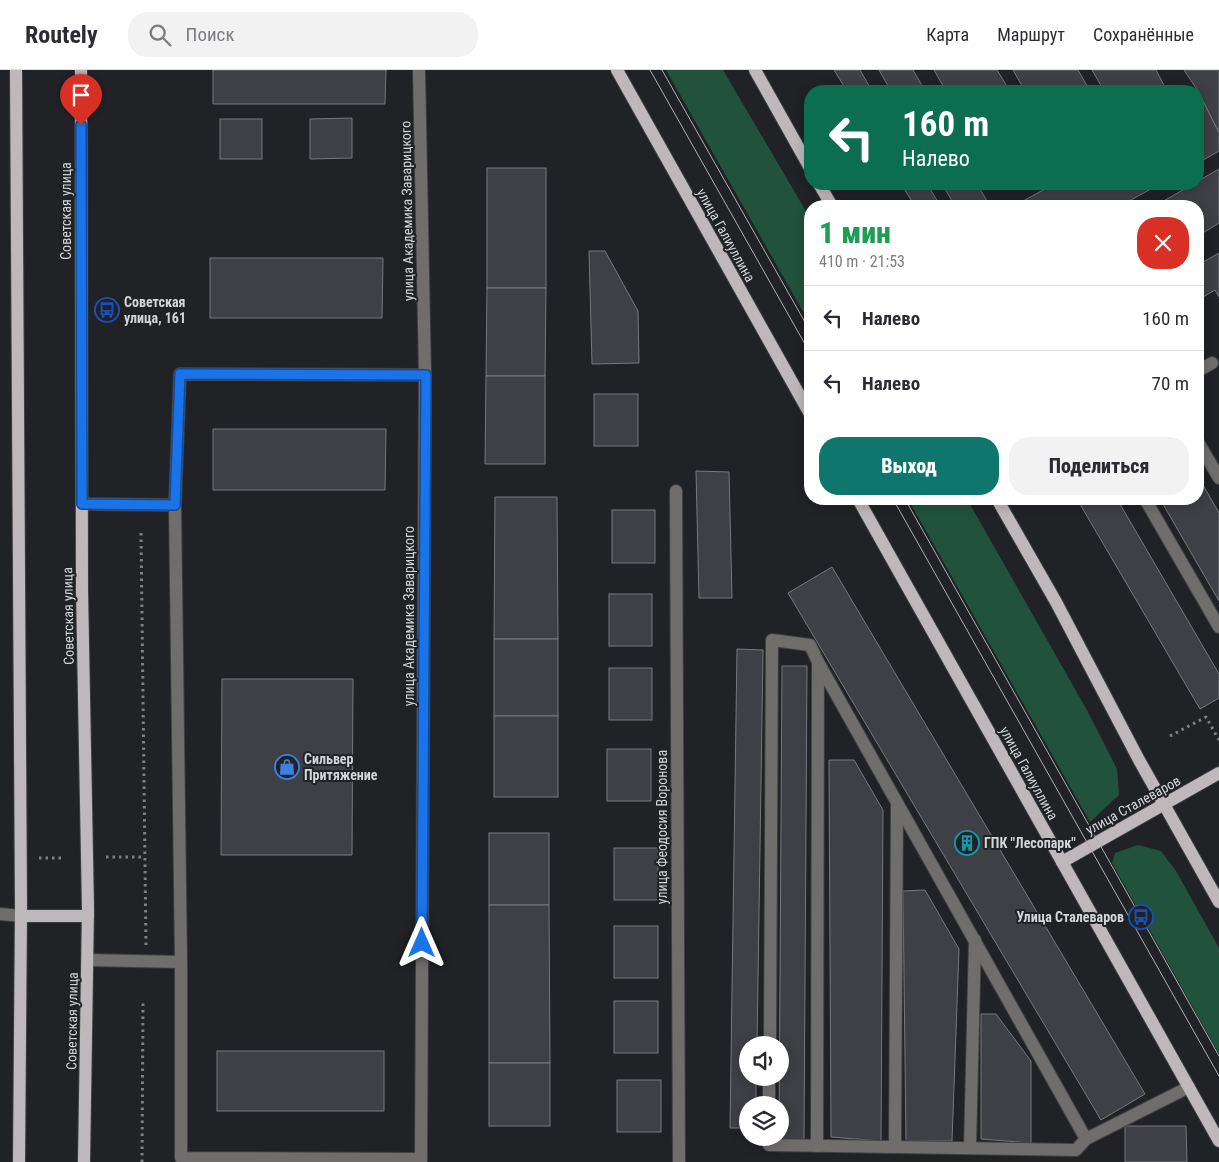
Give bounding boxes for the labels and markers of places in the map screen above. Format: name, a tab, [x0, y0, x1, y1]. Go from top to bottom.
pin	[60, 74, 102, 125]
place label: Советская улица, 161	[124, 294, 186, 326]
bus stop icon: Советская улица, 161	[94, 297, 120, 323]
place label: Сильвер Притяжение	[304, 751, 378, 783]
shop icon: Сильвер Притяжение	[274, 754, 300, 780]
building icon: ГПК "Лесопарк"	[954, 830, 980, 856]
place label: ГПК "Лесопарк"	[984, 835, 1076, 851]
bus stop icon: Улица Сталеваров	[1128, 904, 1154, 930]
place label: Улица Сталеваров	[1016, 909, 1124, 925]

